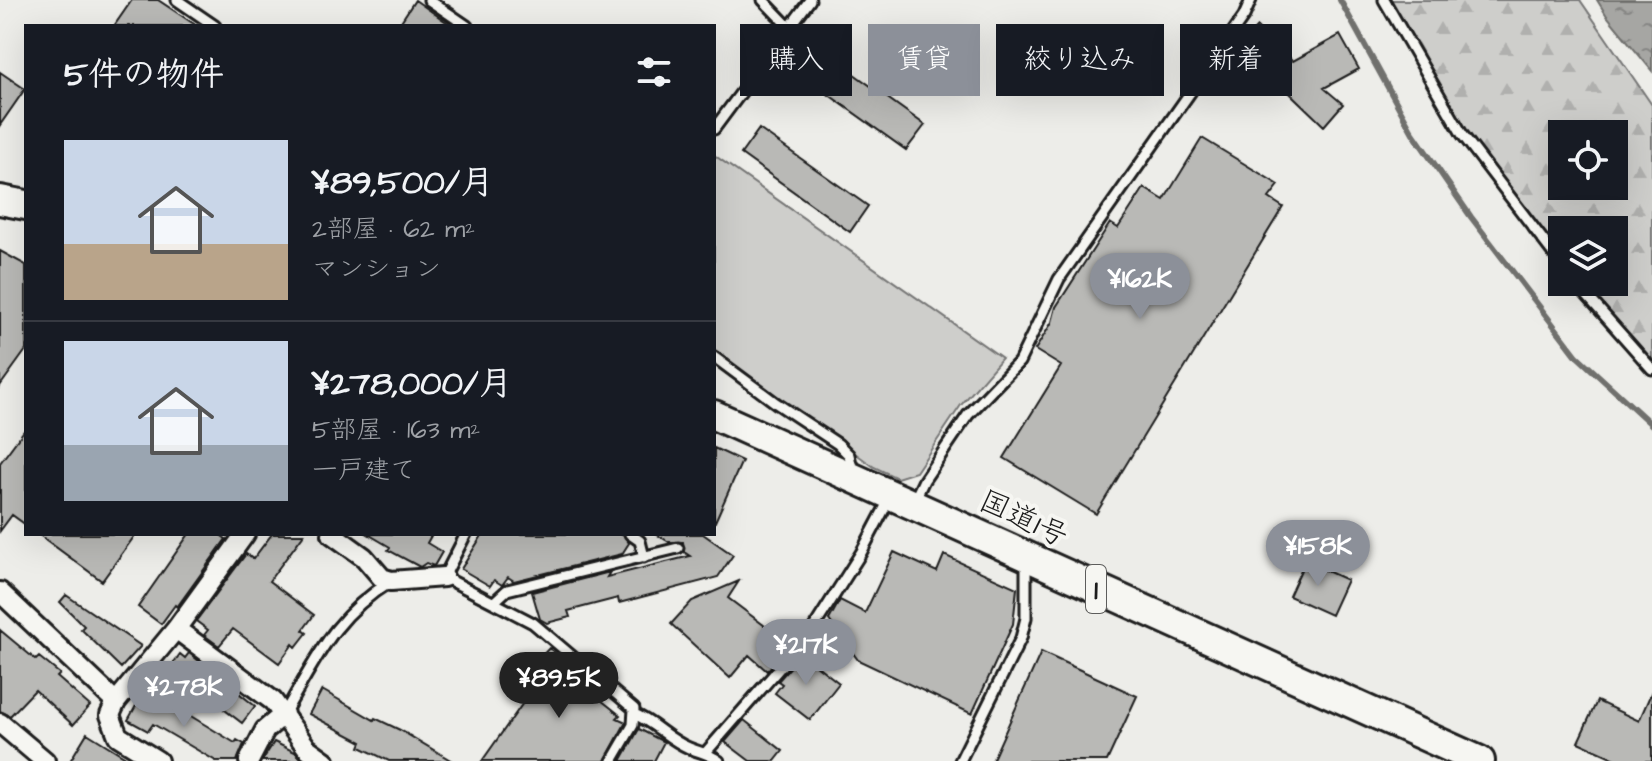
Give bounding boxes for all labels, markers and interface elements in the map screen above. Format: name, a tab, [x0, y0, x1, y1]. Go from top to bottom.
chip: 購入	[740, 24, 852, 96]
chip: 賃貸	[868, 24, 980, 96]
chip: 絞り込み	[996, 24, 1164, 96]
chip: 新着	[1180, 24, 1292, 96]
icon: filters	[632, 50, 676, 94]
text: 5件の物件	[64, 51, 224, 99]
map controls	[1548, 120, 1628, 296]
button: locate	[1548, 120, 1628, 200]
text: ¥89,500/月	[312, 159, 494, 207]
icon: home	[128, 172, 224, 268]
text: 2部屋 · 62 m²	[312, 211, 475, 247]
button: layers	[1548, 216, 1628, 296]
text: マンション	[312, 251, 441, 287]
pin: ¥162K	[1084, 253, 1196, 321]
text: ¥162K	[1108, 261, 1172, 297]
text: ¥278,000/月	[312, 360, 512, 408]
icon: home	[128, 373, 224, 469]
text: 5部屋 · 163 m²	[312, 412, 480, 448]
text: 一戸建て	[312, 452, 416, 488]
street label: 国道1号	[972, 480, 1075, 558]
pin: ¥158K	[1262, 520, 1374, 588]
text: ¥158K	[1284, 528, 1352, 564]
road number: 1	[1086, 565, 1106, 613]
pin: ¥217K	[750, 619, 862, 687]
text: ¥217K	[774, 627, 838, 663]
pin: ¥89.5K	[494, 652, 624, 720]
text: ¥89.5K	[517, 660, 601, 696]
pin: ¥278K	[128, 661, 240, 729]
text: ¥278K	[145, 669, 223, 705]

